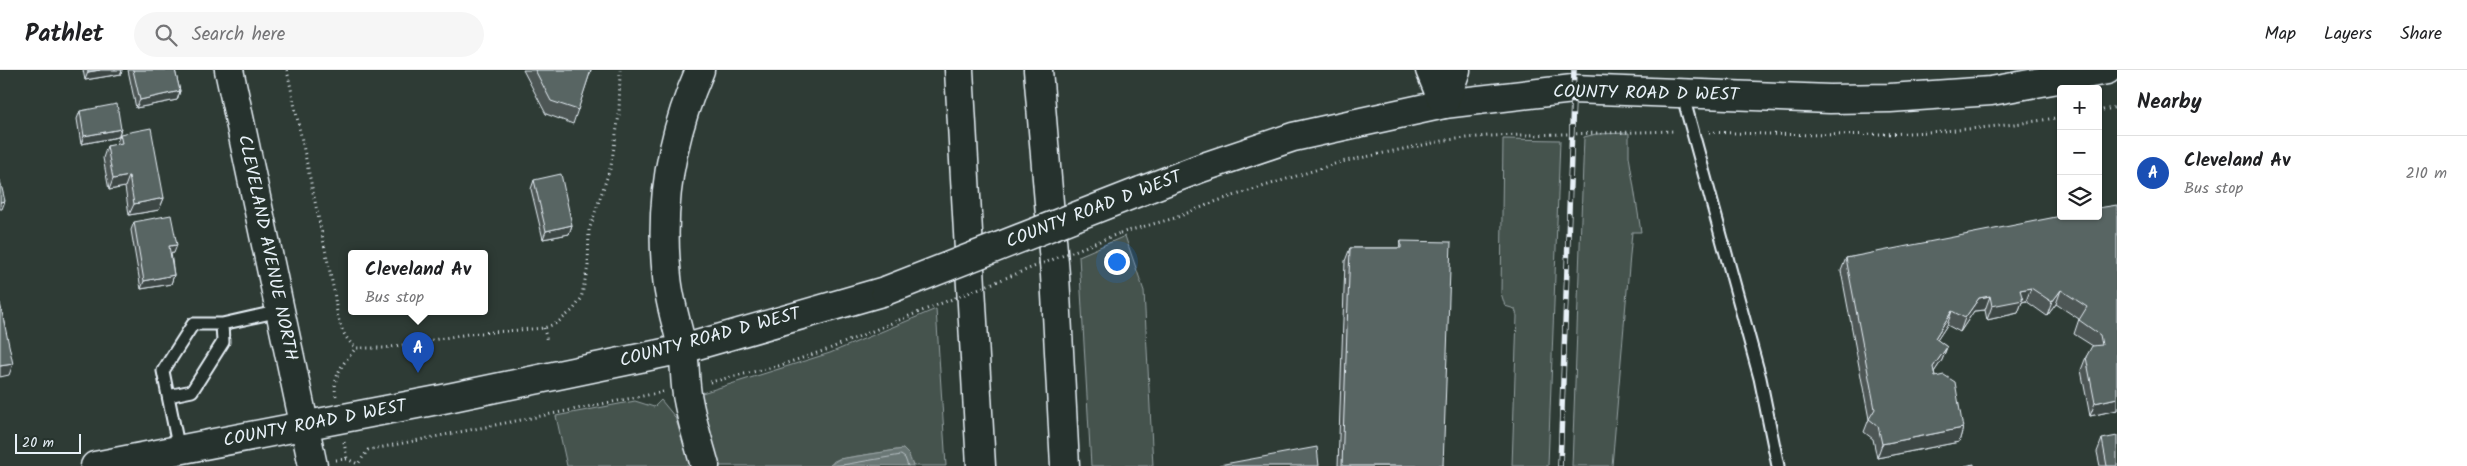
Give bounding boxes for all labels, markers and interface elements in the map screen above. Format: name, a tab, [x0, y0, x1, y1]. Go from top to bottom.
search box	[134, 12, 484, 57]
text: Pathlet	[25, 15, 104, 54]
text: Search here	[192, 20, 285, 50]
text: Map	[2265, 20, 2296, 49]
text: Layers	[2324, 20, 2372, 49]
text: Share	[2400, 20, 2442, 49]
icon: search	[152, 21, 180, 49]
street label: COUNTY ROAD D WEST	[1553, 78, 1741, 110]
map controls	[2057, 85, 2102, 220]
button: +	[2057, 85, 2102, 130]
text: Nearby	[2137, 86, 2202, 119]
button: −	[2057, 130, 2102, 175]
street label: CLEVELAND AVENUE NORTH	[229, 132, 305, 364]
text: Cleveland Av	[2184, 146, 2290, 176]
text: A	[2148, 161, 2158, 186]
text: 210 m	[2406, 161, 2447, 186]
street label: COUNTY ROAD D WEST	[1002, 163, 1187, 257]
button: layers	[2057, 175, 2102, 220]
text: Bus stop	[2184, 176, 2243, 201]
your location	[1104, 249, 1130, 275]
popup	[348, 250, 488, 315]
text: Cleveland Av	[365, 255, 471, 285]
text: Bus stop	[365, 285, 424, 310]
street label: COUNTY ROAD D WEST	[616, 300, 805, 376]
pin: A	[402, 332, 434, 373]
street label: COUNTY ROAD D WEST	[221, 392, 410, 456]
scale bar	[15, 431, 81, 454]
text: 20 m	[22, 432, 54, 454]

